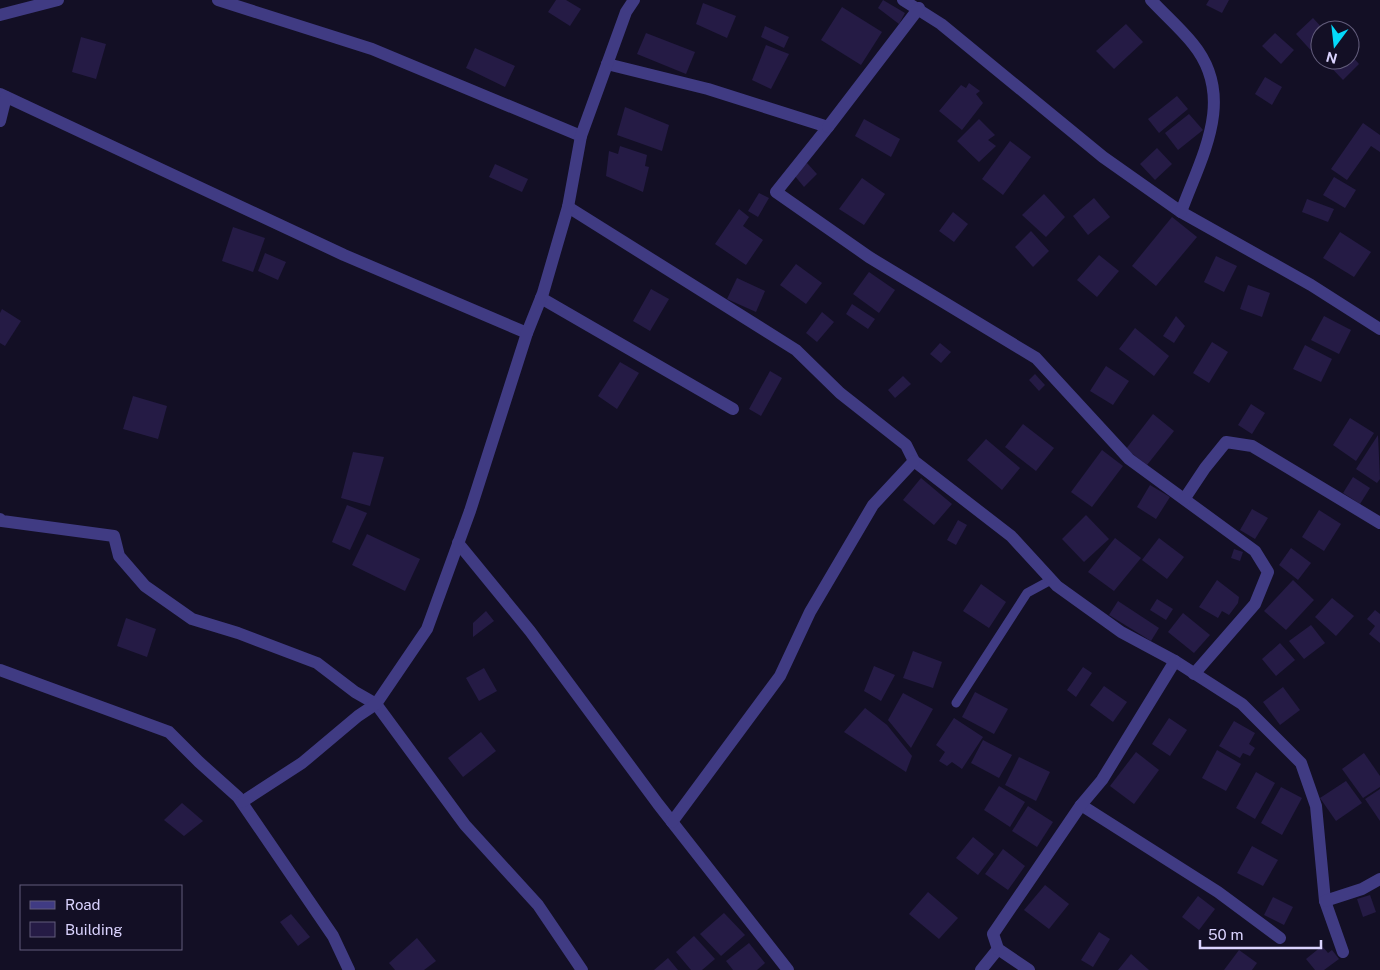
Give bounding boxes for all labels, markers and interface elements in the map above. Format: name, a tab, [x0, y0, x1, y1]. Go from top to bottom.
north arrow	[1310, 20, 1360, 70]
text: N	[1324, 48, 1339, 67]
legend	[20, 885, 182, 950]
text: Road	[65, 896, 101, 913]
scale bar	[1200, 918, 1321, 950]
text: Building	[65, 921, 123, 938]
text: 50 m	[1208, 926, 1243, 943]

